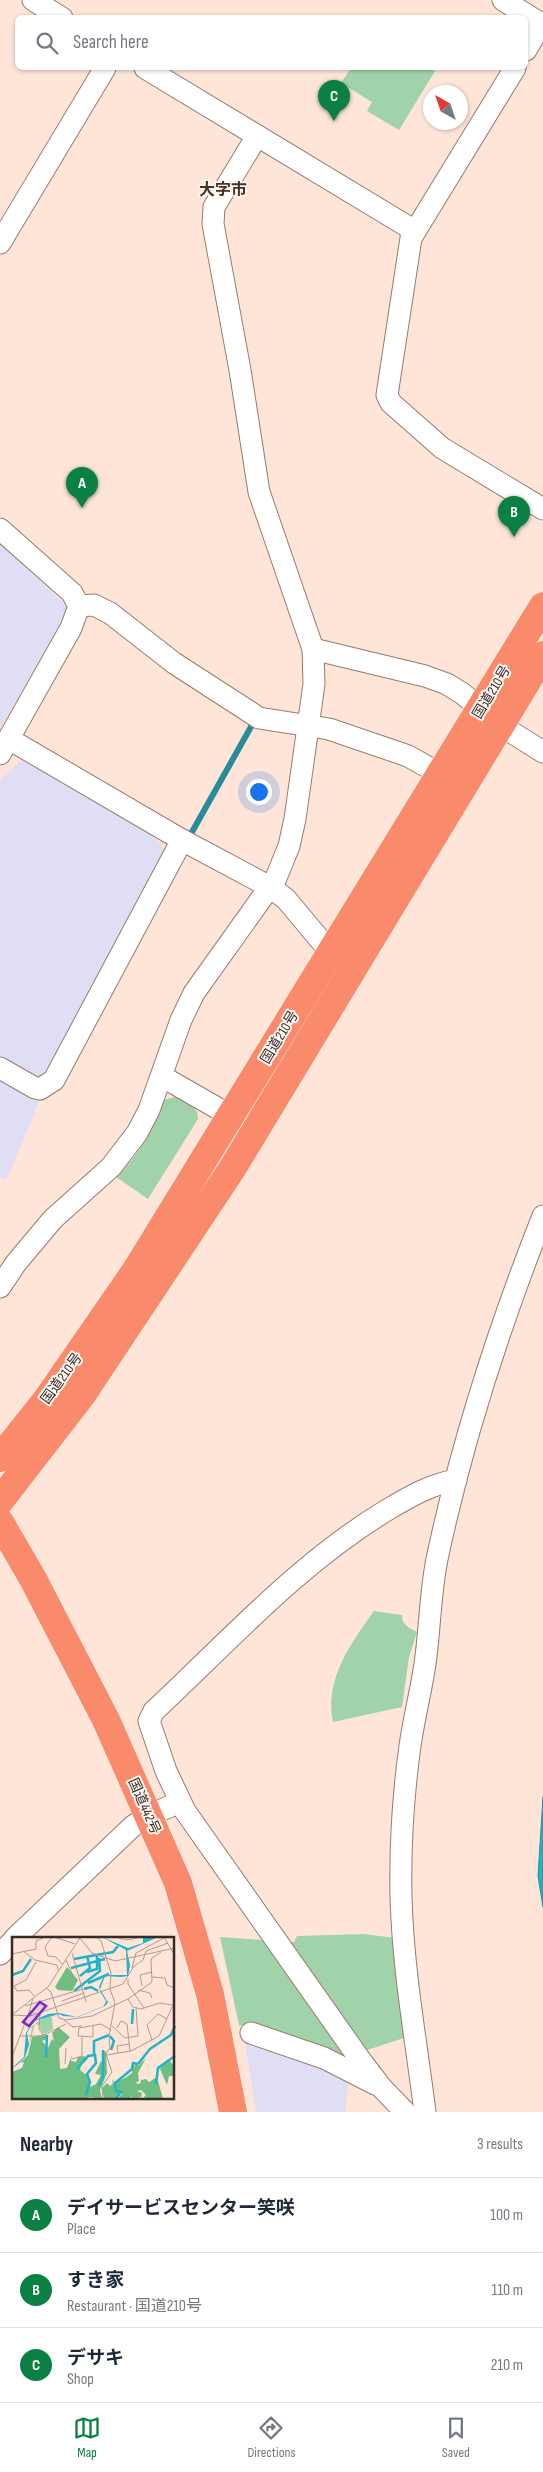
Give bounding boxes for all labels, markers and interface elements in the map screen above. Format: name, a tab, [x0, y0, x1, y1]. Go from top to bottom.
search box	[15, 15, 528, 70]
icon: search	[33, 29, 61, 57]
text: Search here	[73, 31, 149, 54]
pin: C	[318, 80, 350, 121]
north arrow	[423, 85, 468, 130]
district label: 大字市	[199, 181, 247, 200]
pin: A	[66, 467, 98, 508]
pin: B	[498, 496, 530, 537]
street label: 国道210号	[469, 663, 514, 722]
your location	[246, 779, 272, 805]
street label: 国道210号	[257, 1008, 302, 1067]
street label: 国道210号	[37, 1349, 86, 1407]
street label: 国道442号	[125, 1776, 164, 1837]
inset map	[12, 1937, 175, 2100]
text: Nearby	[20, 2132, 73, 2157]
text: 3 results	[477, 2135, 523, 2154]
text: デイサービスセンター笑咲	[67, 2197, 295, 2220]
text: A	[32, 2206, 40, 2225]
text: 100 m	[490, 2206, 523, 2225]
text: Place	[67, 2220, 96, 2239]
text: すき家	[67, 2269, 124, 2292]
text: B	[32, 2281, 40, 2300]
text: 110 m	[492, 2281, 523, 2300]
text: Restaurant · 国道210号	[67, 2297, 202, 2316]
text: デサキ	[67, 2347, 124, 2370]
text: C	[32, 2356, 40, 2375]
text: 210 m	[491, 2356, 523, 2375]
text: Shop	[67, 2370, 94, 2389]
tab: Map	[73, 2414, 101, 2461]
tab: Directions	[247, 2414, 296, 2461]
tab: Saved	[442, 2414, 470, 2461]

